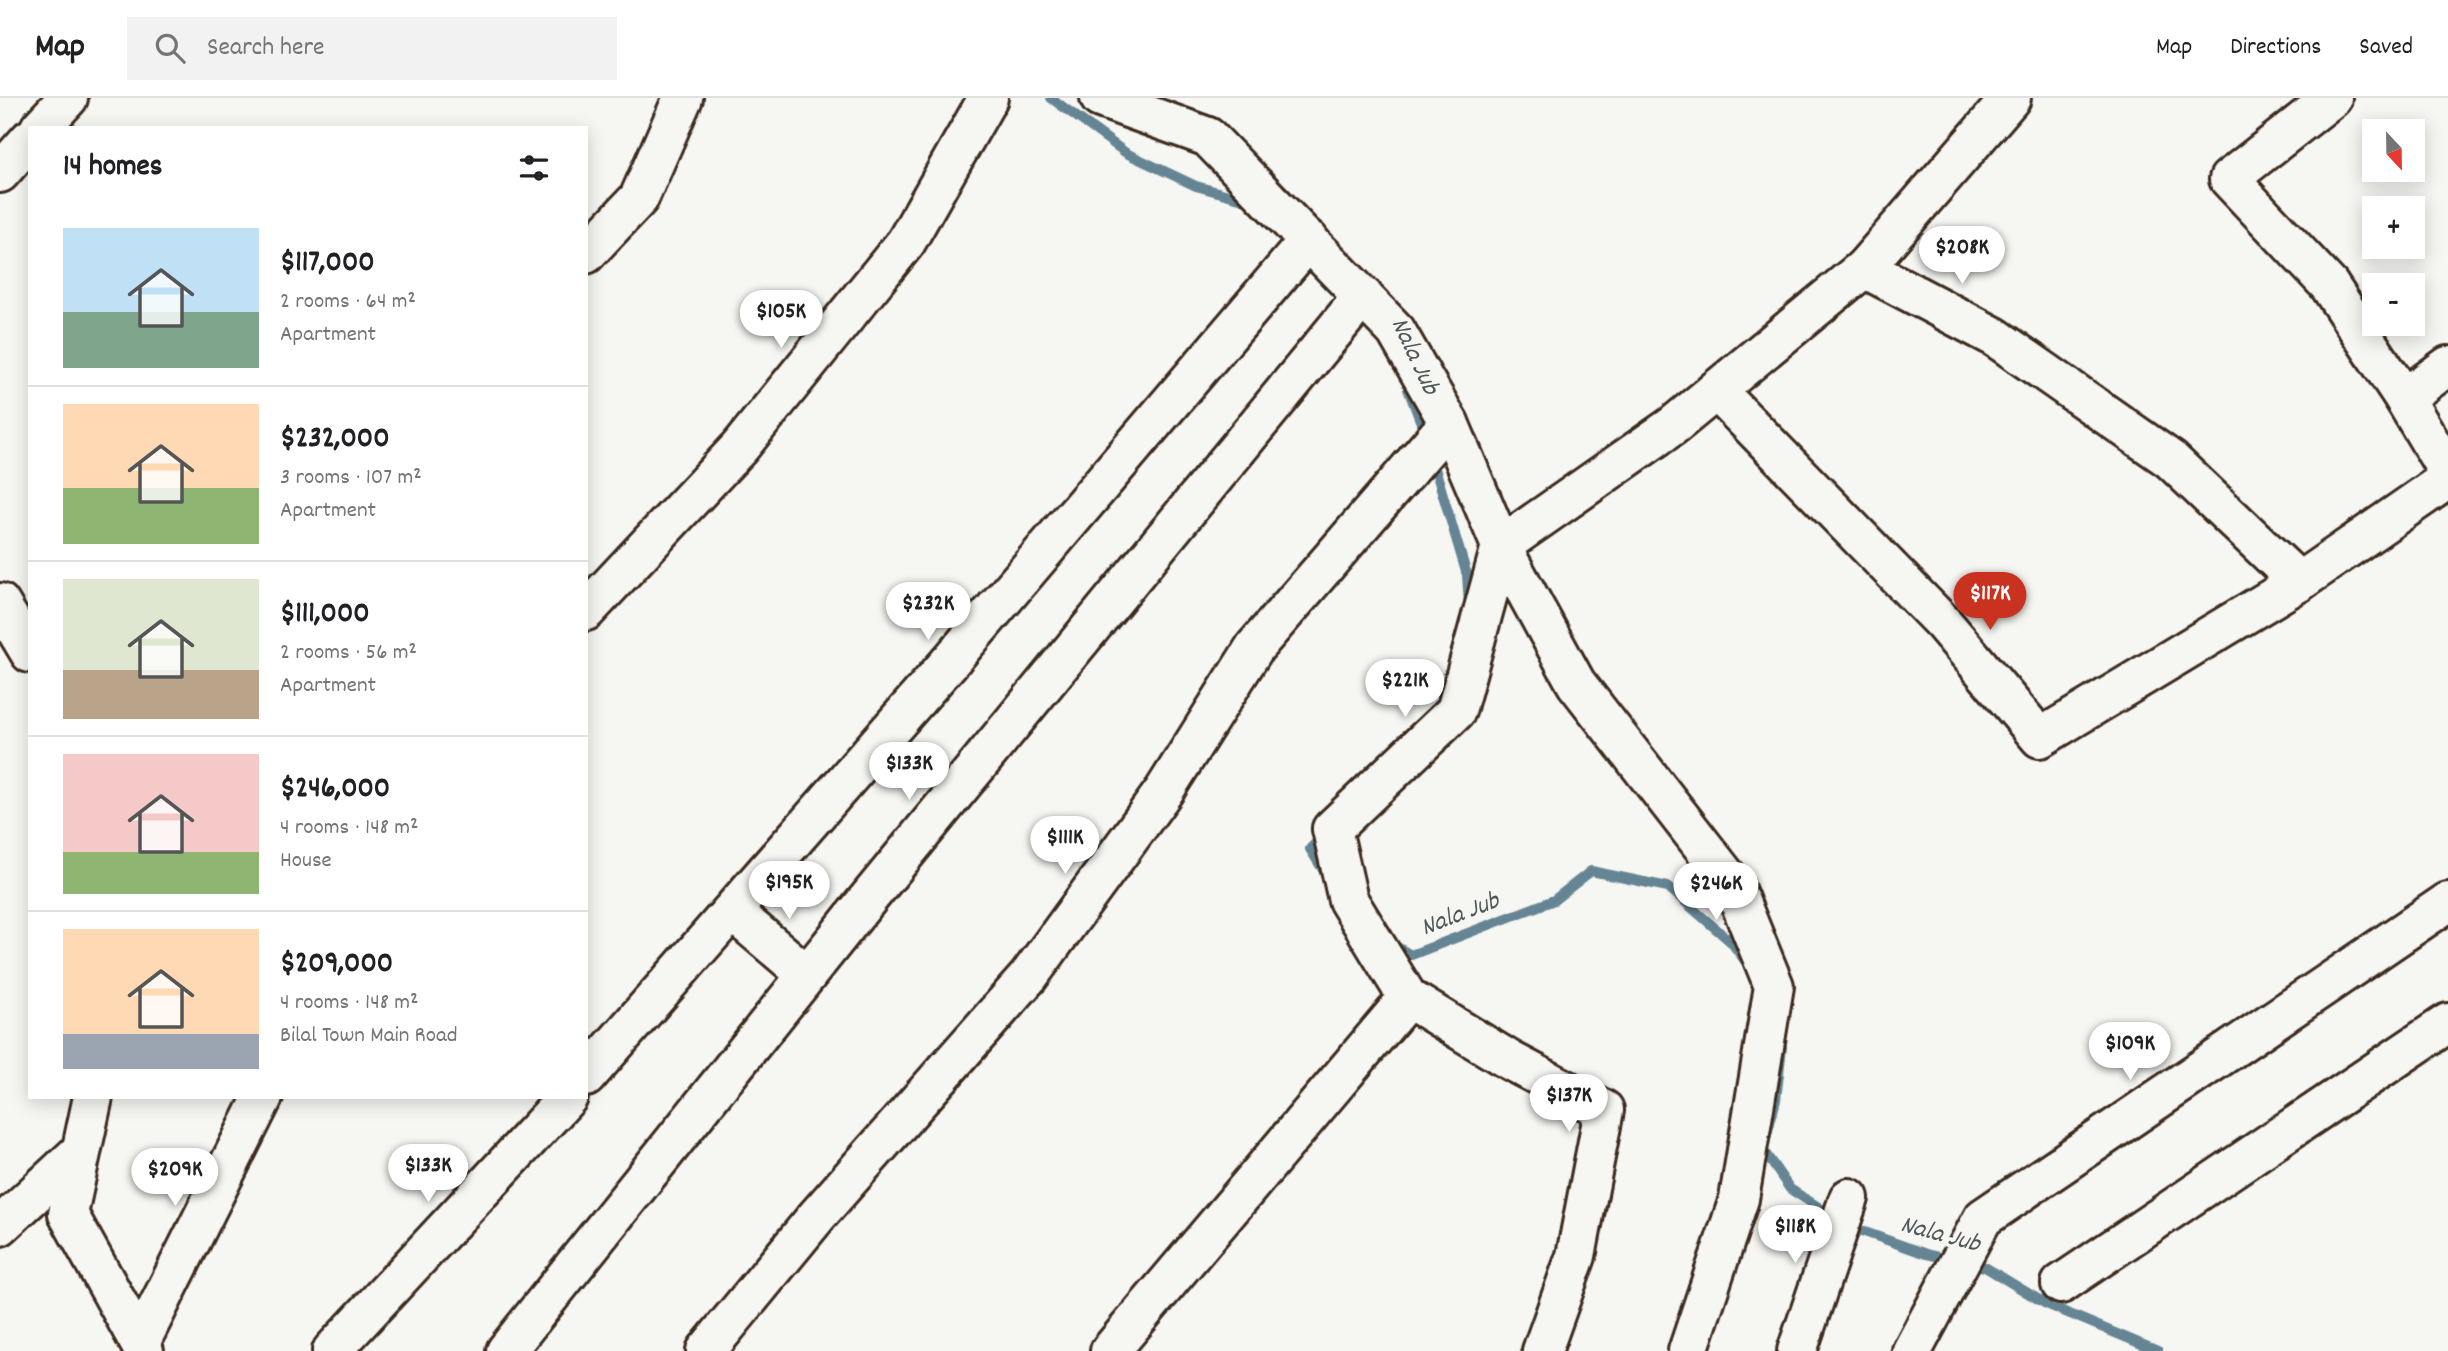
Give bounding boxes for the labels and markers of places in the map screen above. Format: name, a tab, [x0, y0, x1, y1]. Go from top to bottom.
pin: $208K	[1913, 226, 2011, 286]
pin: $105K	[732, 290, 830, 350]
pin: $117K	[1941, 573, 2039, 632]
pin: $232K	[879, 582, 977, 642]
pin: $221K	[1356, 660, 1454, 719]
pin: $133K	[860, 742, 958, 802]
pin: $111K	[1016, 816, 1114, 876]
pin: $195K	[740, 862, 838, 921]
pin: $246K	[1667, 862, 1765, 922]
pin: $109K	[2081, 1023, 2179, 1082]
pin: $137K	[1520, 1074, 1618, 1134]
pin: $133K	[379, 1144, 477, 1204]
pin: $209K	[126, 1148, 224, 1208]
pin: $118K	[1746, 1206, 1844, 1265]

